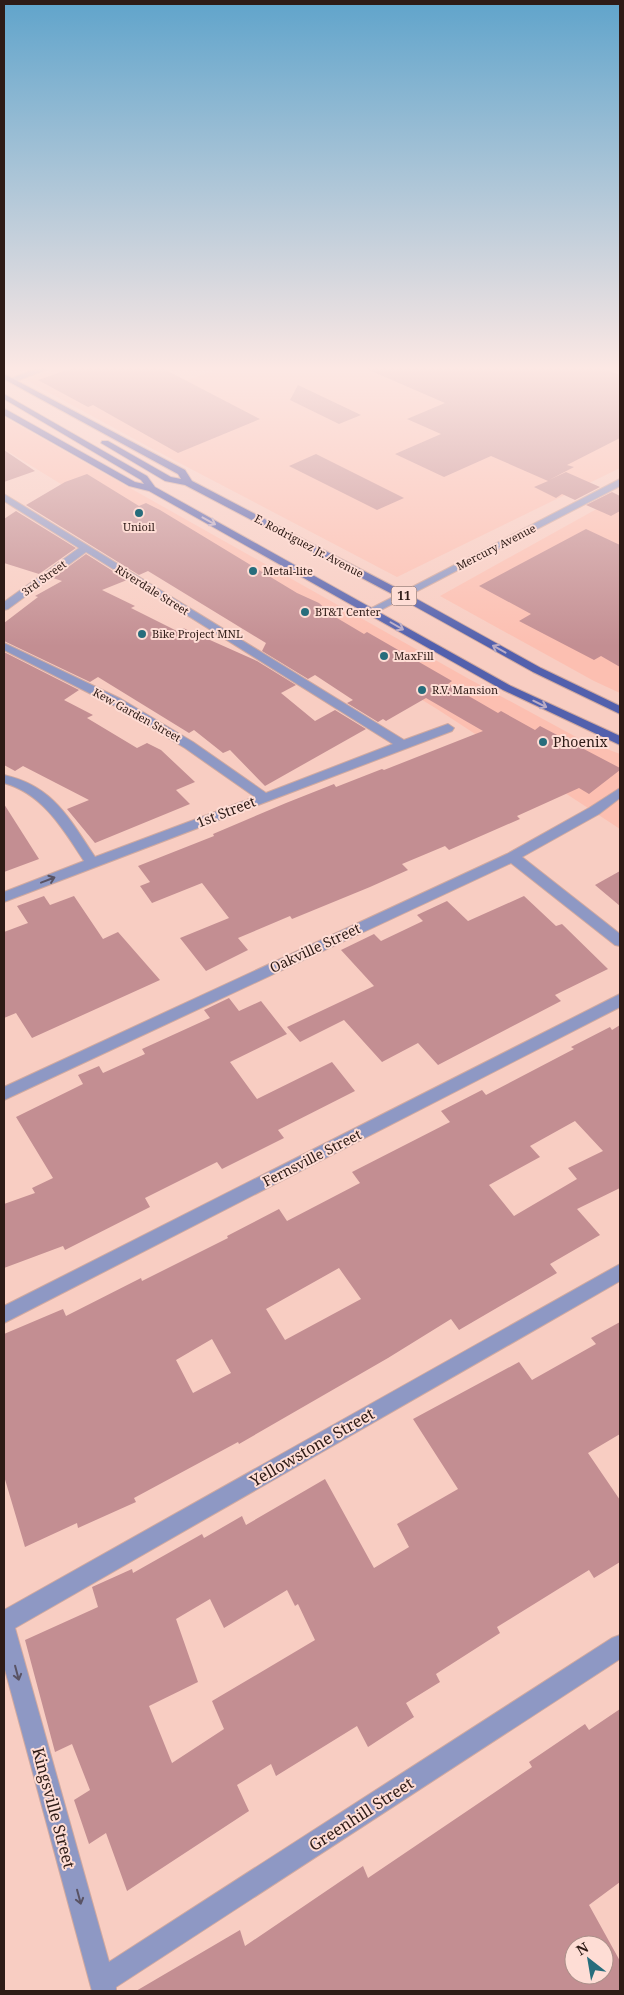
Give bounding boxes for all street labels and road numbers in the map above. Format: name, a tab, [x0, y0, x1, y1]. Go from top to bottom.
street label: E. Rodriguez Jr. Avenue	[252, 510, 366, 581]
street label: Mercury Avenue	[453, 520, 538, 573]
street label: 3rd Street	[18, 556, 69, 599]
street label: Riverdale Street	[113, 561, 192, 618]
road number: 11	[392, 586, 416, 606]
street label: Kew Garden Street	[91, 684, 184, 745]
street label: 1st Street	[194, 792, 258, 831]
street label: Oakville Street	[266, 918, 363, 977]
street label: Fernsville Street	[259, 1124, 365, 1191]
street label: Yellowstone Street	[245, 1402, 378, 1492]
street label: Kingsville Street	[27, 1745, 81, 1871]
street label: Greenhill Street	[305, 1772, 418, 1856]

